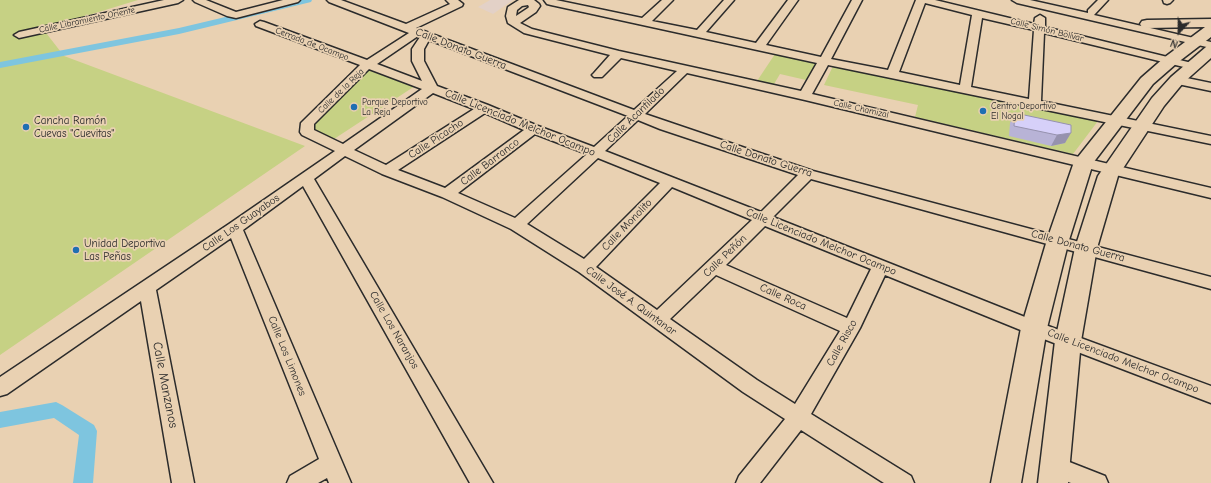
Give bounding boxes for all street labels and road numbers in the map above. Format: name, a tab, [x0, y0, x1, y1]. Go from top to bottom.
street label: Calle Libramiento Oriente	[38, 5, 136, 35]
street label: Calle Simón Bolívar	[1009, 16, 1085, 44]
street label: Cerrada de Ocampo	[274, 25, 350, 63]
street label: Calle Donato Guerra	[414, 26, 508, 72]
street label: Calle de la Reja	[316, 66, 366, 116]
street label: Calle Acantilado	[604, 84, 668, 146]
street label: Calle Licenciado Melchor Ocampo	[443, 87, 597, 159]
street label: Calle Chamizal	[832, 97, 890, 121]
street label: Calle Picacho	[406, 116, 466, 162]
street label: Calle Barranco	[458, 136, 522, 188]
street label: Calle Donato Guerra	[718, 138, 814, 180]
street label: Calle Los Guayabos	[200, 191, 282, 255]
street label: Calle Monolito	[599, 196, 655, 254]
street label: Calle Licenciado Melchor Ocampo	[744, 206, 898, 278]
street label: Calle Donato Guerra	[1030, 227, 1126, 265]
street label: Calle Peñón	[700, 232, 750, 280]
street label: Calle José A. Quintanar	[583, 264, 679, 338]
street label: Calle Roca	[758, 281, 808, 313]
street label: Calle Los Naranjos	[366, 289, 422, 371]
street label: Calle Los Limones	[265, 314, 309, 398]
street label: Calle Risco	[824, 317, 860, 369]
street label: Calle Licenciado Melchor Ocampo	[1045, 326, 1201, 396]
street label: Calle Manzanos	[149, 341, 181, 429]

